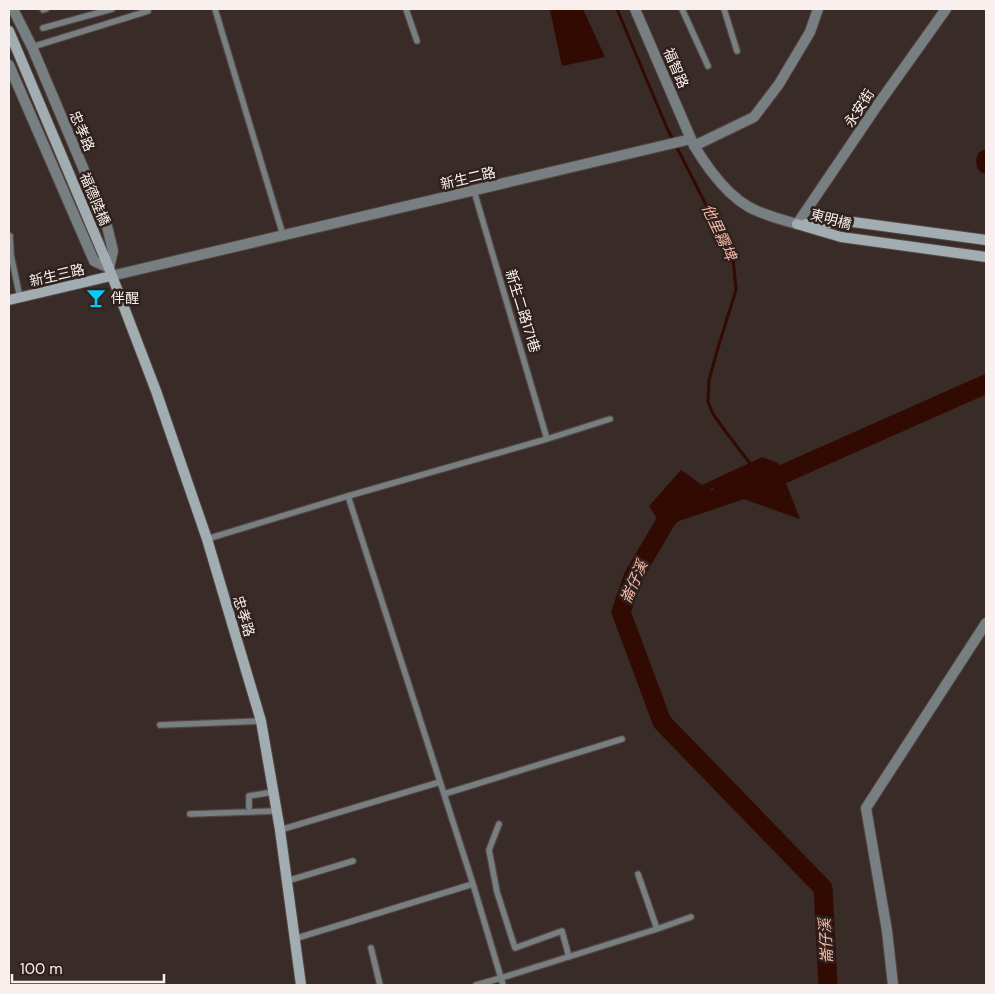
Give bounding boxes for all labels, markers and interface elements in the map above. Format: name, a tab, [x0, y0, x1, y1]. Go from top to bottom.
street label: 福智路	[660, 45, 692, 91]
street label: 永安街	[840, 85, 878, 131]
street label: 忠孝路	[66, 108, 98, 154]
street label: 新生二路	[439, 163, 497, 193]
street label: 福德陸橋	[76, 170, 114, 228]
water label: 他里霧埤	[697, 201, 742, 265]
street label: 東明橋	[808, 205, 854, 233]
street label: 新生三路	[28, 260, 86, 290]
street label: 新生二路171巷	[502, 267, 544, 355]
bar icon: 伴醒	[85, 287, 107, 309]
place label: 伴醒	[111, 289, 139, 307]
water label: 崙仔溪	[616, 556, 653, 607]
street label: 忠孝路	[229, 593, 259, 639]
water label: 崙仔溪	[815, 916, 837, 964]
scale bar	[12, 952, 165, 984]
text: 100 m	[20, 959, 63, 979]

